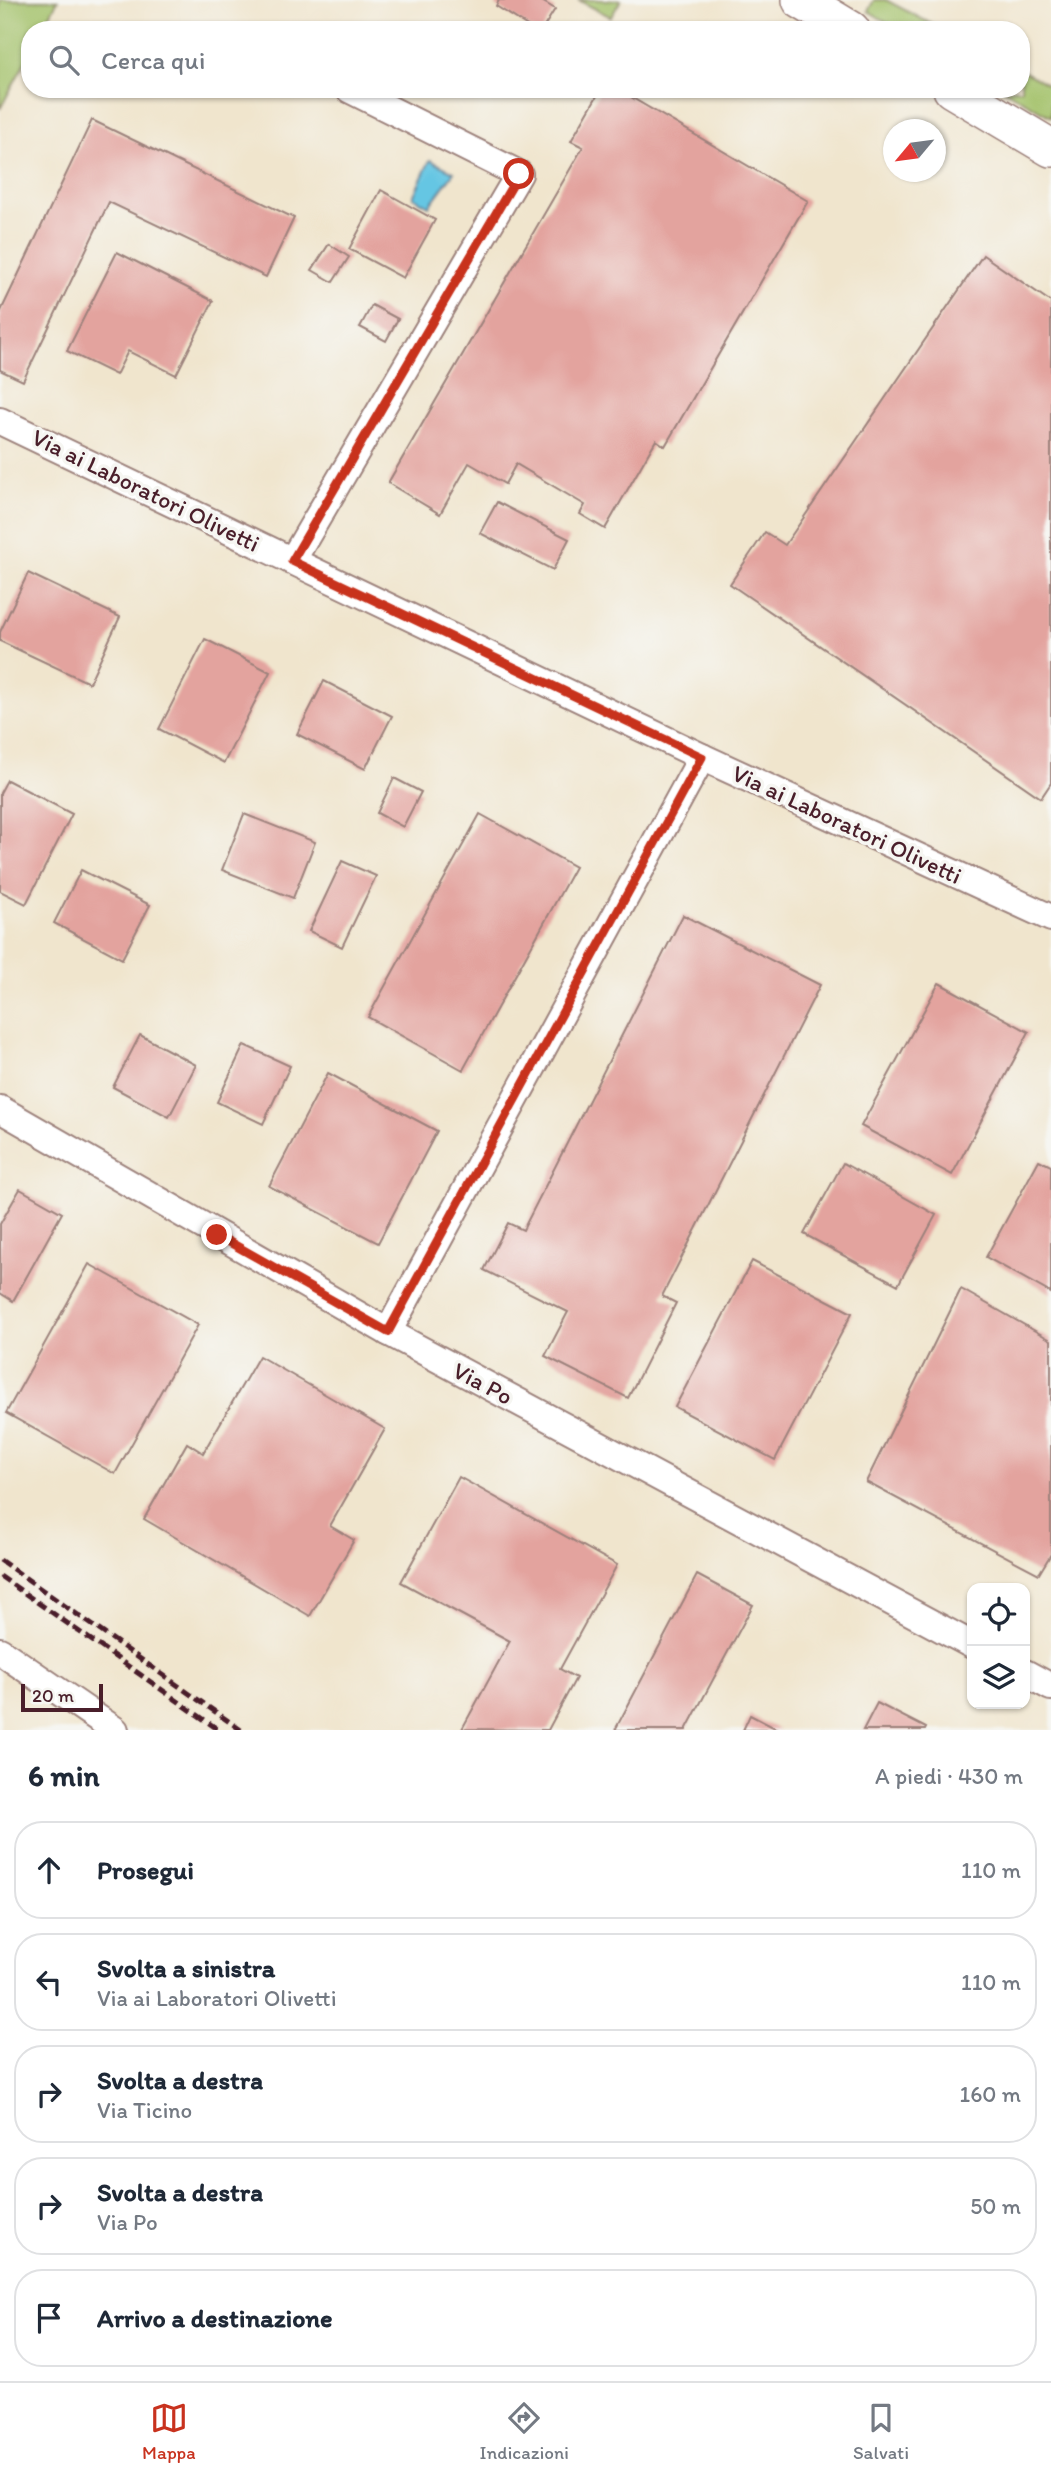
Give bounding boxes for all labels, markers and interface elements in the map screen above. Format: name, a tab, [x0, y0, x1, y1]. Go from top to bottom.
search box	[21, 21, 1030, 98]
icon: search	[45, 41, 83, 79]
text: Cerca qui	[101, 44, 205, 76]
north arrow	[883, 119, 946, 182]
route start	[503, 158, 534, 189]
street label: Via ai Laboratori Olivetti	[27, 422, 265, 558]
street label: Via ai Laboratori Olivetti	[728, 758, 966, 890]
route end	[201, 1219, 232, 1250]
street label: Via Po	[448, 1355, 518, 1411]
map controls	[967, 1583, 1030, 1709]
button: locate	[967, 1583, 1030, 1646]
button: layers	[967, 1646, 1030, 1709]
scale bar	[21, 1681, 103, 1713]
text: 20 m	[32, 1684, 74, 1707]
text: 6 min	[28, 1757, 100, 1794]
text: A piedi · 430 m	[875, 1762, 1023, 1790]
icon: ahead	[30, 1851, 68, 1889]
text: Prosegui	[97, 1854, 194, 1886]
text: 110 m	[961, 1856, 1021, 1884]
text: Svolta a sinistra	[97, 1952, 275, 1984]
icon: left	[30, 1963, 68, 2001]
text: 110 m	[961, 1968, 1021, 1996]
text: Via ai Laboratori Olivetti	[97, 1984, 337, 2012]
text: Svolta a destra	[97, 2064, 263, 2096]
icon: right	[30, 2075, 68, 2113]
text: 160 m	[959, 2080, 1021, 2108]
text: Via Ticino	[97, 2096, 192, 2124]
text: Svolta a destra	[97, 2176, 263, 2208]
icon: right	[30, 2187, 68, 2225]
text: 50 m	[970, 2192, 1021, 2220]
text: Via Po	[97, 2208, 158, 2236]
icon: arrive	[30, 2299, 68, 2337]
text: Arrivo a destinazione	[97, 2302, 333, 2334]
tab: Mappa	[142, 2399, 196, 2464]
tab: Indicazioni	[480, 2399, 569, 2464]
tab: Salvati	[853, 2399, 909, 2464]

